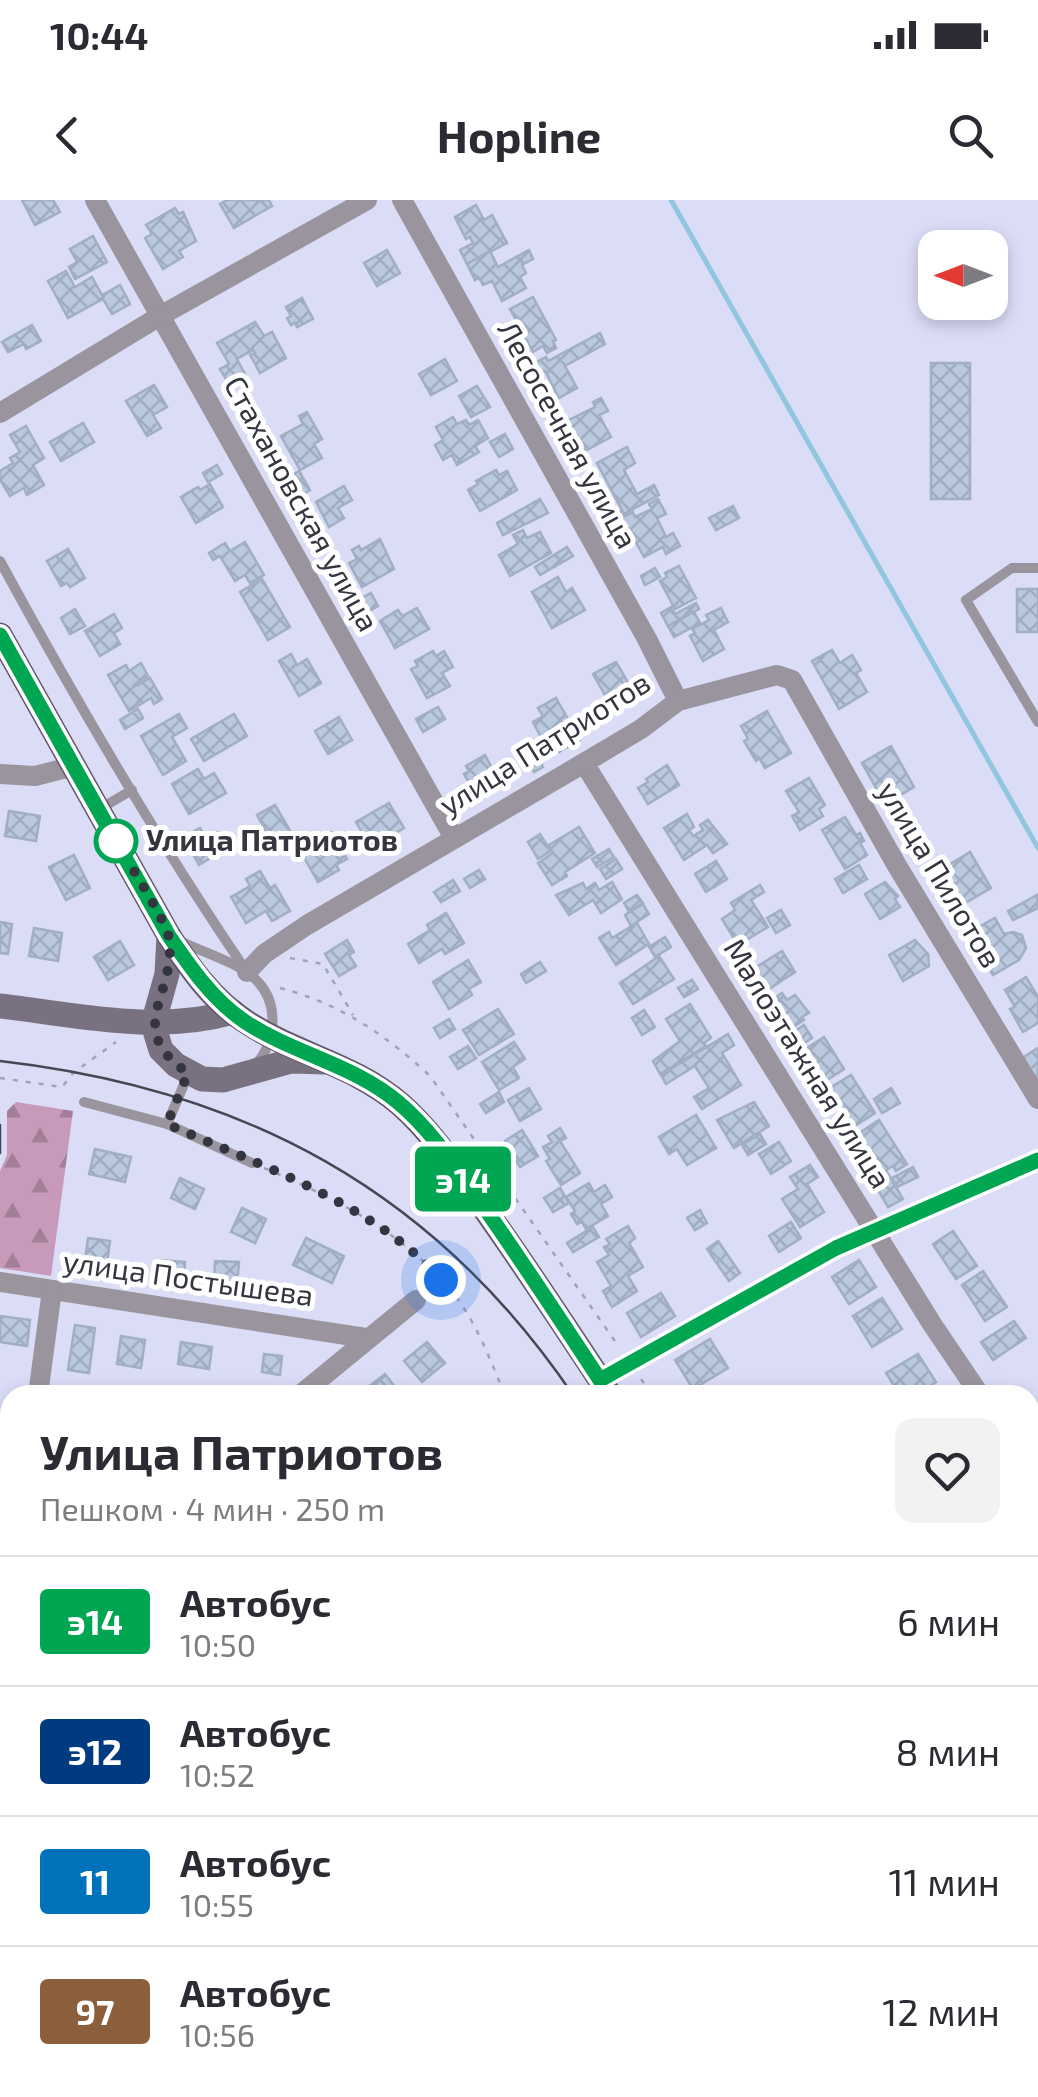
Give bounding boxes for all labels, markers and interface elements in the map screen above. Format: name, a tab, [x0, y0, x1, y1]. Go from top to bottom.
text: 10:44	[50, 12, 149, 58]
icon: back	[40, 108, 95, 163]
text: Hopline	[437, 108, 601, 162]
icon: search	[943, 108, 998, 163]
north arrow	[918, 230, 1008, 320]
map controls	[918, 230, 1008, 320]
street label: Лесосечная улица	[490, 314, 646, 555]
street label: Стахановская улица	[217, 369, 388, 637]
street label: улица Патриотов	[432, 663, 657, 823]
street label: улица Пилотов	[870, 775, 1010, 974]
marker: Улица Патриотов	[95, 820, 137, 862]
place label: Улица Патриотов	[146, 821, 398, 857]
street label: Малоэтажная улица	[716, 932, 900, 1195]
line badge: э14	[406, 1146, 520, 1212]
text: э14	[435, 1158, 491, 1200]
street label: улица Постышева	[61, 1242, 316, 1313]
your location	[416, 1255, 466, 1305]
button: heart	[895, 1418, 1000, 1523]
text: Улица Патриотов	[40, 1422, 443, 1480]
text: Пешком · 4 мин · 250 m	[40, 1489, 385, 1527]
text: Автобус	[180, 1579, 331, 1625]
text: 6 мин	[897, 1598, 1000, 1644]
text: э14	[67, 1600, 123, 1642]
text: 10:50	[180, 1625, 256, 1663]
text: Автобус	[180, 1709, 331, 1755]
text: 8 мин	[896, 1728, 1000, 1774]
text: э12	[68, 1730, 122, 1772]
text: 10:52	[180, 1755, 255, 1793]
text: Автобус	[180, 1839, 331, 1885]
text: 11 мин	[888, 1858, 1000, 1904]
text: 11	[80, 1860, 110, 1902]
text: 10:55	[180, 1885, 254, 1923]
text: Автобус	[180, 1969, 331, 2015]
text: 12 мин	[882, 1988, 1000, 2034]
text: 97	[75, 1990, 115, 2032]
text: 10:56	[180, 2015, 255, 2053]

